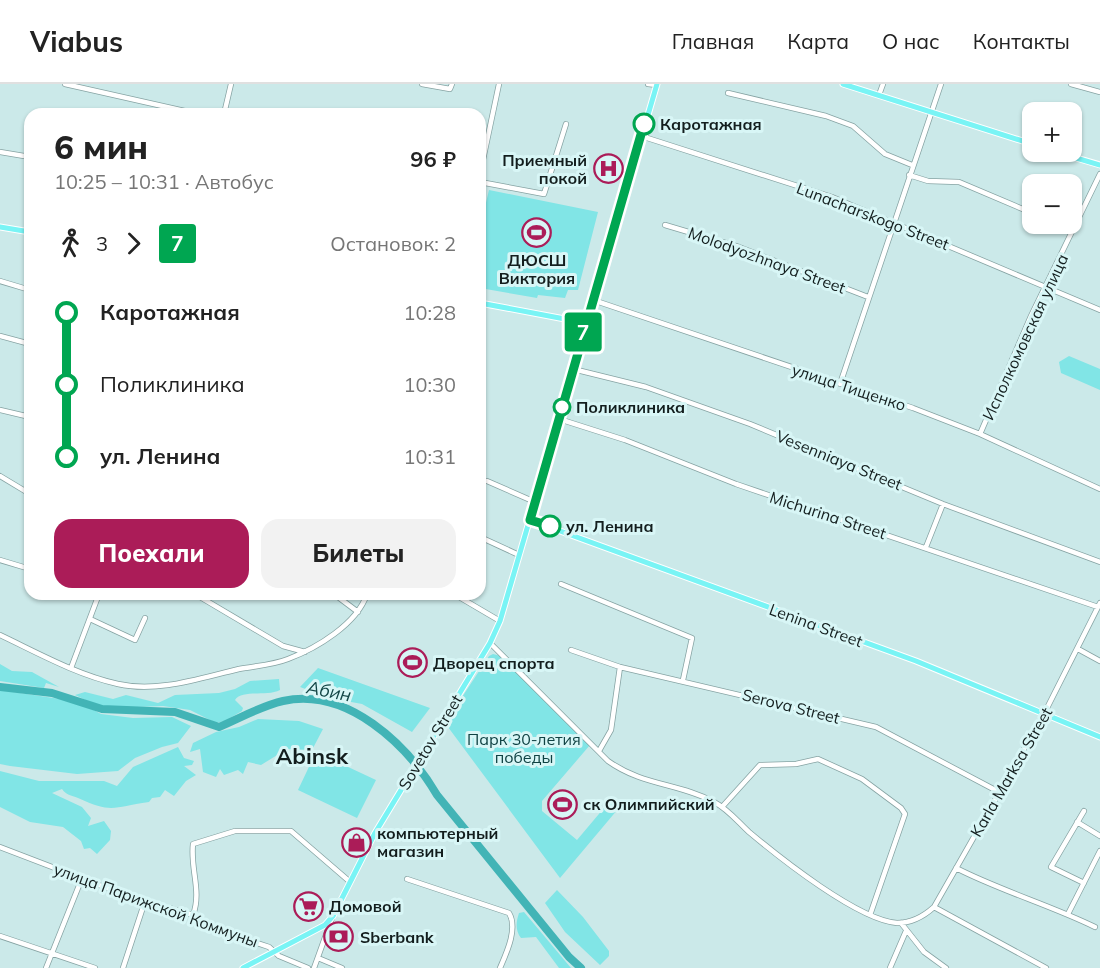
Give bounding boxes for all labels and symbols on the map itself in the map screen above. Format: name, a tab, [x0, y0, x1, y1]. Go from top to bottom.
marker: Каротажная	[633, 113, 655, 135]
place label: Каротажная	[660, 114, 762, 134]
place label: Приемный покой	[502, 150, 587, 188]
hospital icon: Приемный покой	[592, 153, 624, 185]
street label: Lunacharskogo Street	[794, 178, 952, 254]
sports icon: ДЮСШ Виктория	[521, 216, 553, 248]
street label: Molodyozhnaya Street	[686, 222, 849, 298]
place label: ДЮСШ Виктория	[499, 250, 575, 288]
street label: Исполкомовская улица	[978, 251, 1072, 423]
line badge: 7	[564, 312, 602, 352]
street label: улица Тищенко	[790, 359, 908, 415]
place label: Поликлиника	[576, 397, 685, 417]
marker: Поликлиника	[553, 398, 571, 416]
street label: Vesenniaya Street	[773, 426, 905, 495]
street label: Michurina Street	[767, 487, 889, 543]
marker: ул. Ленина	[539, 515, 561, 537]
place label: ул. Ленина	[566, 516, 654, 536]
street label: Lenina Street	[767, 599, 866, 651]
sports icon: Дворец спорта	[396, 647, 428, 679]
place label: Дворец спорта	[433, 653, 555, 673]
water label: Абин	[304, 675, 353, 707]
street label: Serova Street	[740, 684, 842, 728]
street label: Sovetov Street	[394, 690, 466, 793]
street label: Karla Marksa Street	[966, 703, 1056, 840]
park label: Парк 30-летия победы	[467, 729, 581, 767]
district label: Abinsk	[276, 742, 349, 770]
sports icon: ск Олимпийский	[546, 788, 578, 820]
place label: ск Олимпийский	[583, 794, 715, 814]
place label: компьютерный магазин	[377, 823, 498, 861]
shop icon: компьютерный магазин	[340, 826, 372, 858]
street label: улица Парижской Коммуны	[51, 859, 261, 951]
supermarket icon: Домовой	[292, 890, 324, 922]
place label: Домовой	[329, 896, 402, 916]
bank icon: Sberbank	[323, 921, 355, 953]
place label: Sberbank	[360, 927, 435, 947]

